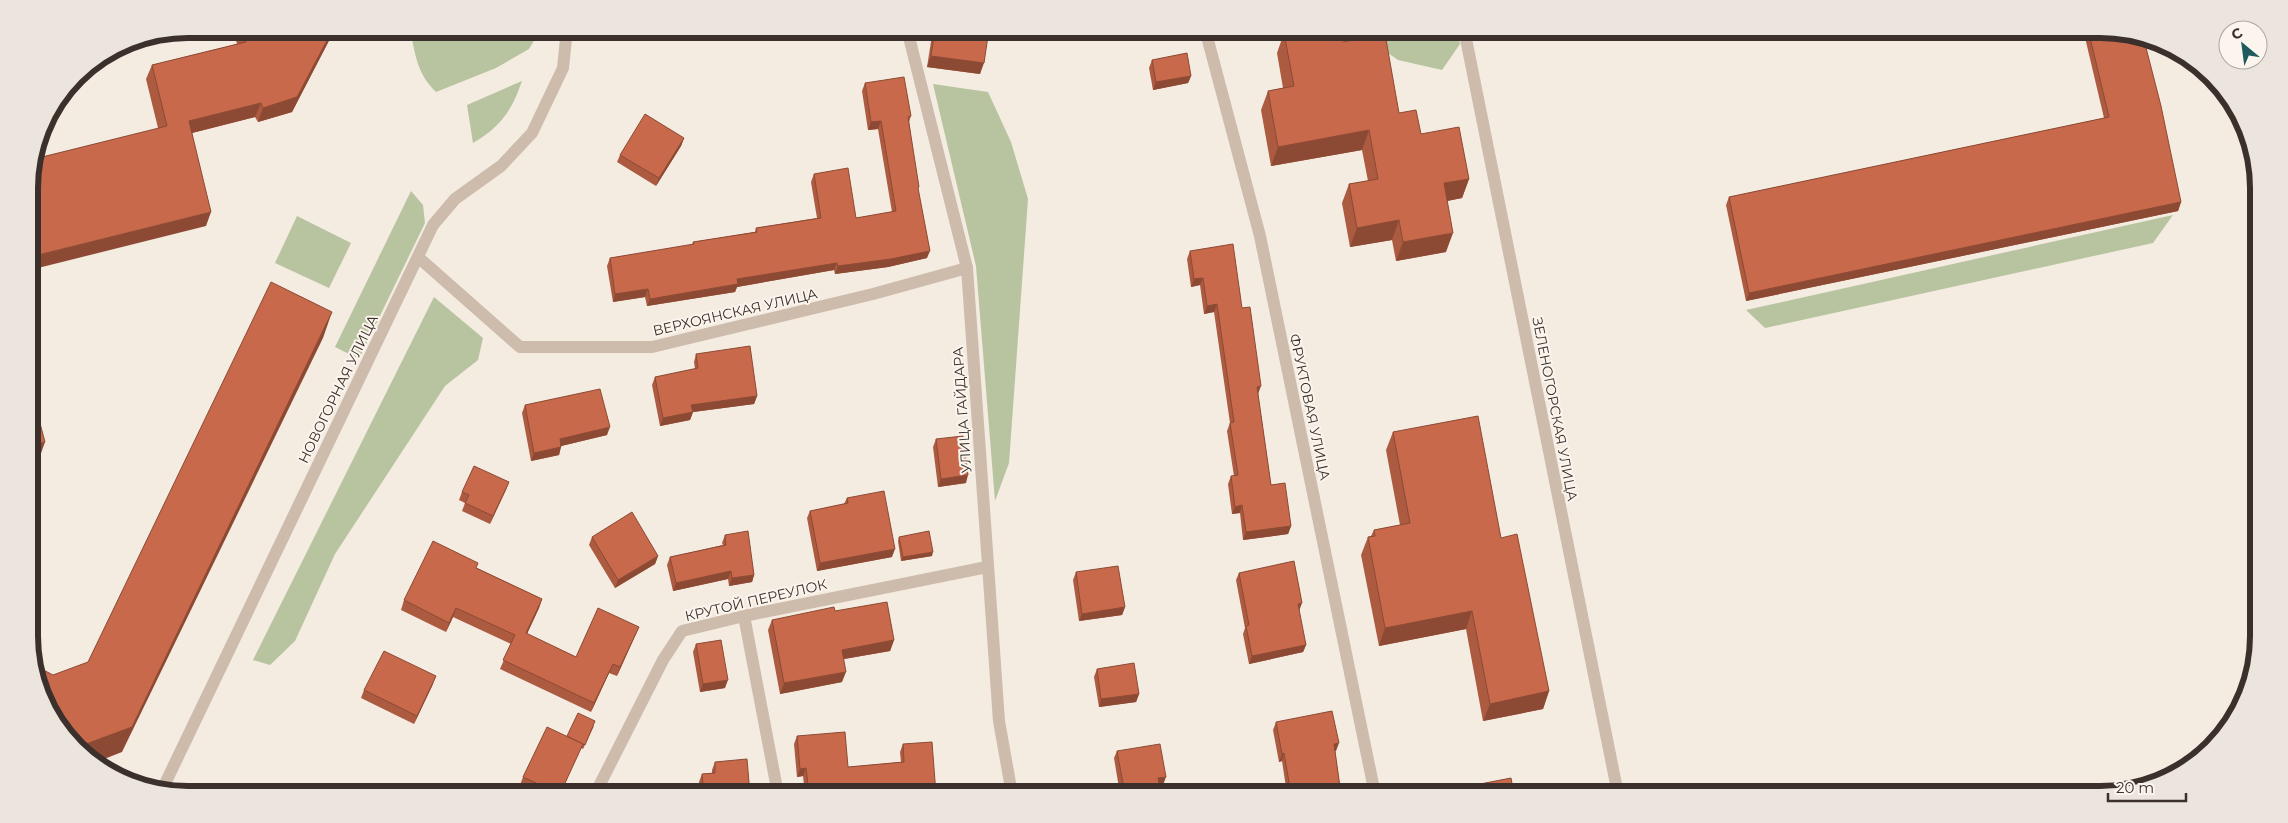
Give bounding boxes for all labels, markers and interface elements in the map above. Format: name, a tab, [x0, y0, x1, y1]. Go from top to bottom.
north arrow	[2218, 20, 2268, 70]
text: С	[2228, 23, 2246, 44]
street label: ВЕРХОЯНСКАЯ УЛИЦА	[651, 284, 820, 340]
street label: НОВОГОРНАЯ УЛИЦА	[294, 311, 382, 466]
street label: ЗЕЛЕНОГОРСКАЯ УЛИЦА	[1528, 315, 1582, 503]
street label: ФРУКТОВАЯ УЛИЦА	[1286, 332, 1334, 482]
street label: УЛИЦА ГАЙДАРА	[949, 346, 975, 474]
street label: КРУТОЙ ПЕРЕУЛОК	[683, 575, 829, 625]
scale bar	[2108, 770, 2186, 802]
text: 20 m	[2116, 778, 2154, 797]

